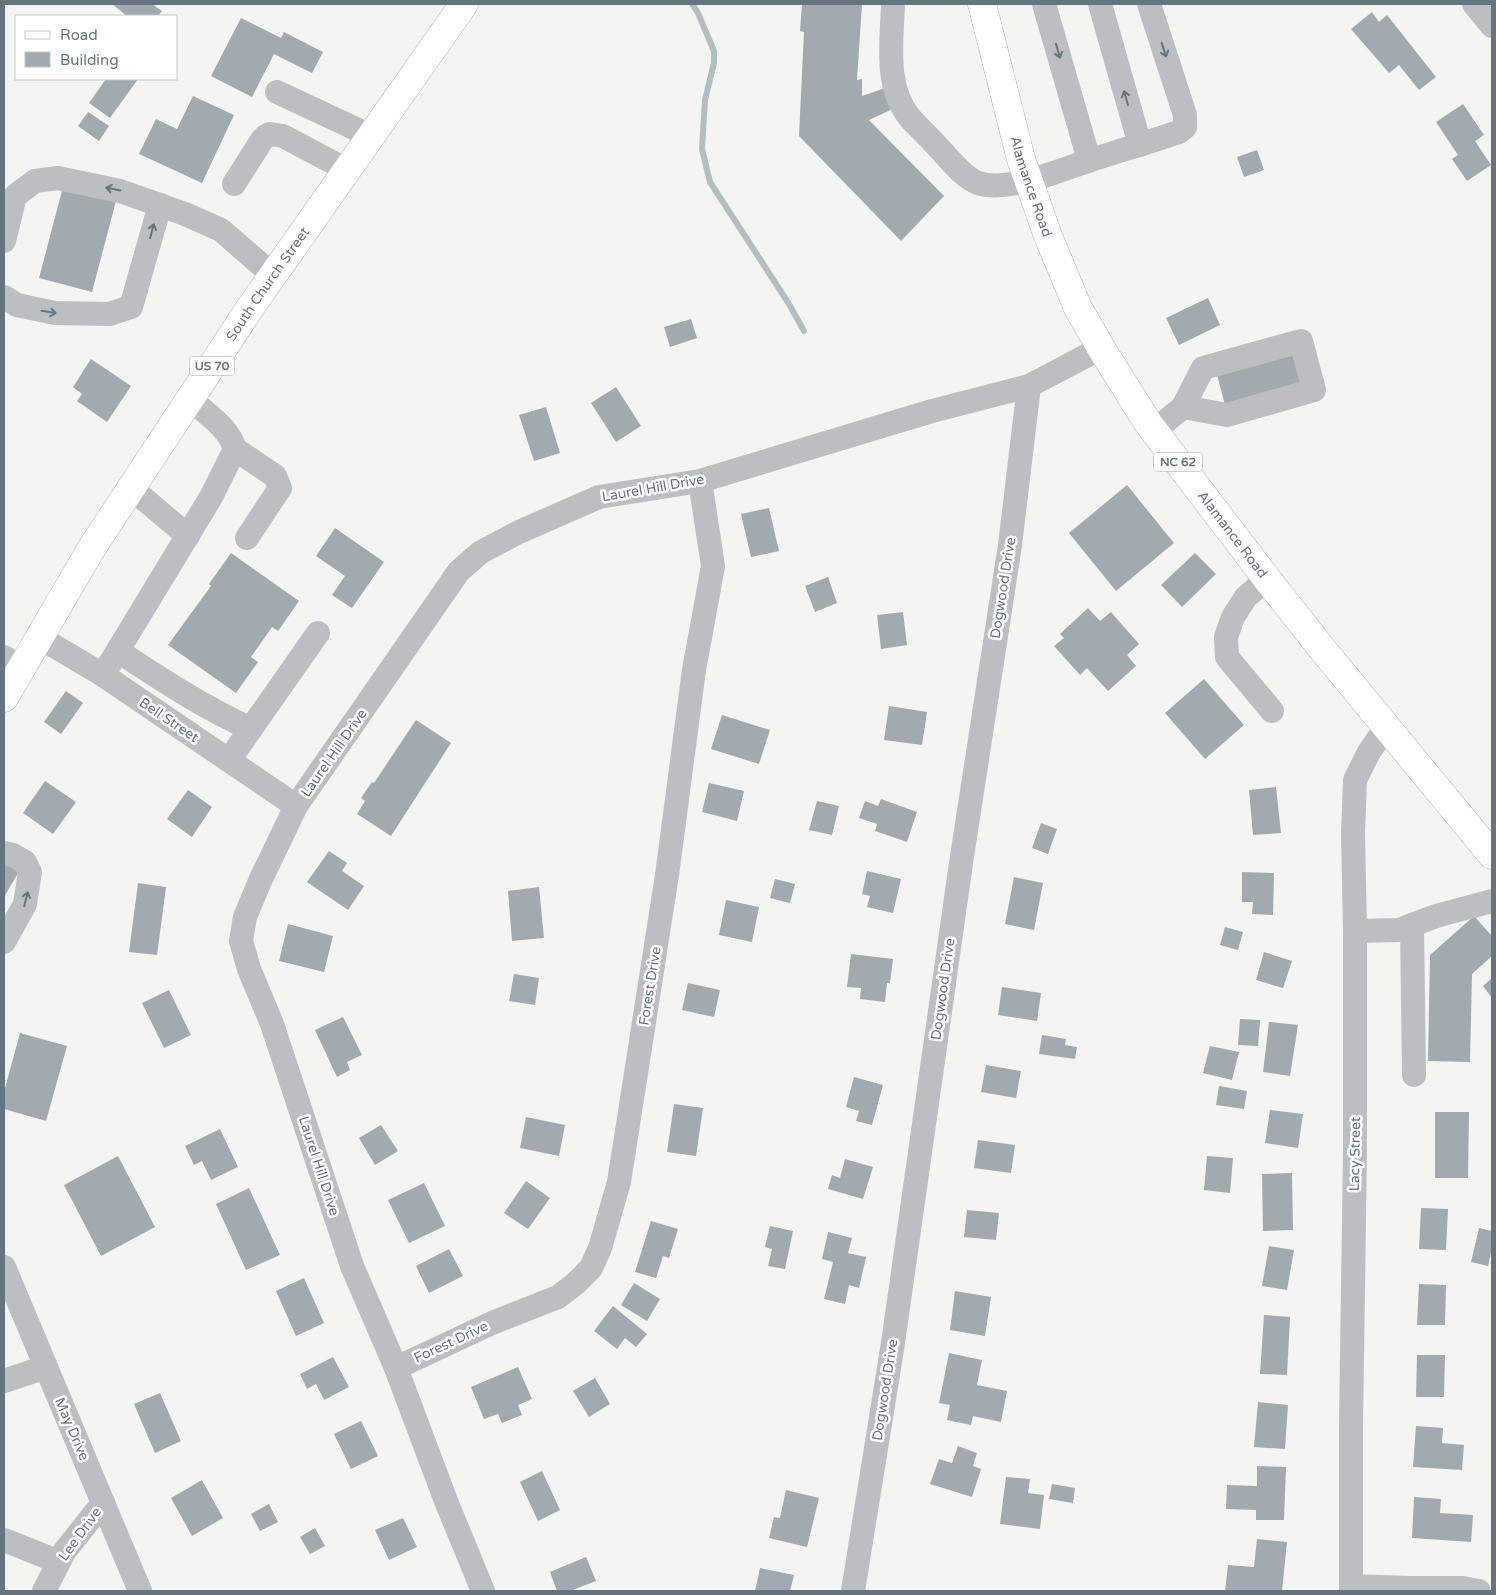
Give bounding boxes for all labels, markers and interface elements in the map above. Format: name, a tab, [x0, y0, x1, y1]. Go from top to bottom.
legend	[15, 15, 178, 80]
text: Road	[60, 26, 98, 44]
one-way arrow	[1053, 42, 1063, 58]
one-way arrow	[1160, 42, 1170, 58]
text: Building	[60, 51, 119, 69]
one-way arrow	[1121, 90, 1131, 106]
street label: Alamance Road	[1007, 134, 1056, 239]
one-way arrow	[106, 184, 122, 194]
one-way arrow	[148, 223, 158, 239]
street label: South Church Street	[222, 223, 313, 344]
one-way arrow	[41, 307, 57, 317]
road number: US 70	[190, 356, 234, 376]
road number: NC 62	[1154, 452, 1202, 472]
street label: Laurel Hill Drive	[600, 471, 706, 505]
street label: Alamance Road	[1194, 487, 1272, 581]
street label: Dogwood Drive	[987, 536, 1019, 640]
street label: Bell Street	[136, 694, 203, 746]
street label: Laurel Hill Drive	[297, 706, 371, 800]
one-way arrow	[22, 891, 31, 907]
street label: Dogwood Drive	[927, 937, 959, 1041]
street label: Forest Drive	[635, 945, 665, 1027]
street label: Laurel Hill Drive	[295, 1114, 343, 1218]
street label: Lacy Street	[1346, 1116, 1364, 1191]
street label: Forest Drive	[411, 1317, 491, 1367]
street label: Dogwood Drive	[869, 1338, 901, 1442]
street label: May Drive	[51, 1395, 93, 1463]
street label: Lee Drive	[55, 1504, 105, 1564]

